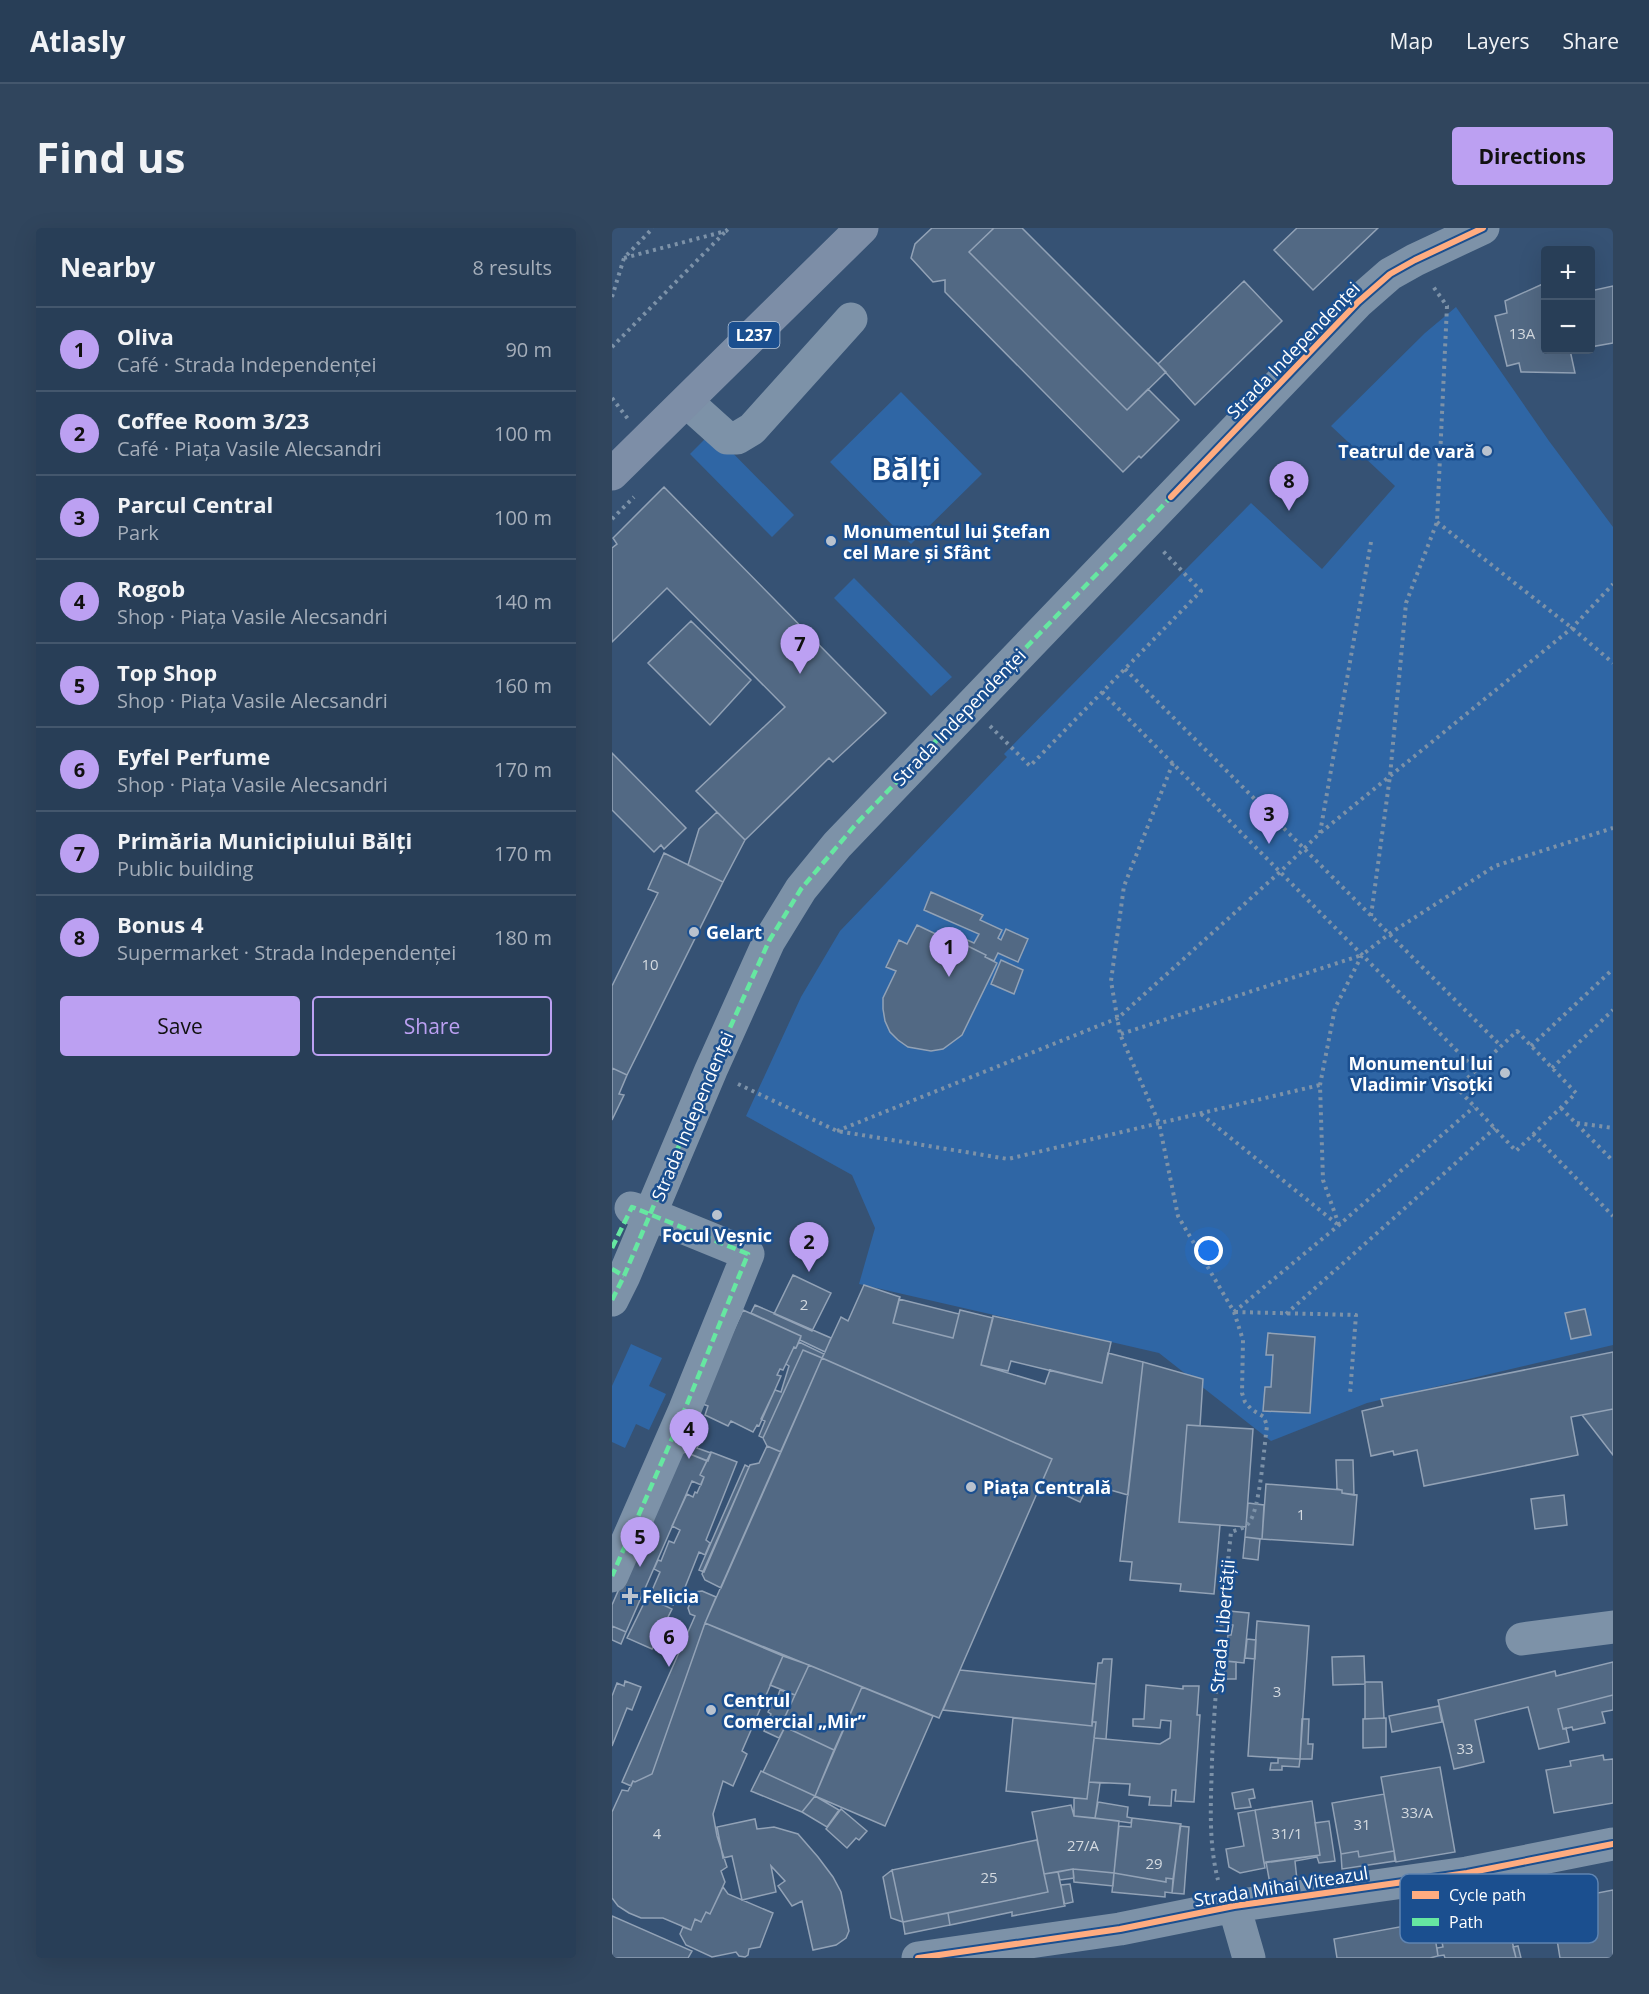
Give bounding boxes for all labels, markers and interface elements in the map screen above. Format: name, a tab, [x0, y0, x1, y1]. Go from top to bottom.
text: Atlasly	[30, 22, 125, 60]
text: Map	[1390, 27, 1433, 55]
text: Layers	[1466, 27, 1530, 55]
text: Share	[1563, 27, 1619, 55]
button: Directions	[1452, 127, 1613, 185]
text: Find us	[36, 128, 185, 185]
map controls	[1541, 246, 1595, 354]
button: +	[1541, 246, 1595, 300]
text: Nearby	[60, 249, 155, 285]
text: 8 results	[472, 254, 552, 281]
street label: Strada Independenței	[1221, 276, 1365, 424]
button: −	[1541, 300, 1595, 354]
text: Oliva	[117, 321, 174, 351]
road number: L237	[728, 322, 780, 348]
house number: 13А	[1509, 323, 1536, 343]
text: 1	[74, 336, 85, 363]
text: 90 m	[505, 336, 552, 363]
text: Café · Strada Independenței	[117, 351, 376, 378]
text: Coffee Room 3/23	[117, 405, 309, 435]
text: 2	[74, 420, 85, 447]
text: 100 m	[494, 420, 552, 447]
text: Café · Piața Vasile Alecsandri	[117, 435, 382, 462]
place label: Teatrul de vară	[1338, 439, 1475, 463]
marker: Teatrul de vară	[1480, 444, 1494, 458]
district label: Bălți	[871, 448, 941, 489]
pin: 8	[1270, 462, 1308, 511]
text: Parcul Central	[117, 489, 273, 519]
text: 3	[74, 504, 85, 531]
text: 100 m	[494, 504, 552, 531]
text: Park	[117, 519, 159, 546]
place label: Monumentul lui Ștefan cel Mare și Sfânt	[843, 519, 1050, 564]
marker: Monumentul lui Ștefan cel Mare și Sfânt	[824, 534, 838, 548]
text: Rogob	[117, 573, 185, 603]
text: 4	[74, 588, 85, 615]
text: 140 m	[494, 588, 552, 615]
text: Shop · Piața Vasile Alecsandri	[117, 603, 388, 630]
pin: 7	[780, 624, 819, 674]
street label: Strada Independenței	[887, 643, 1031, 791]
text: Top Shop	[117, 657, 217, 687]
text: 5	[74, 672, 85, 699]
text: 160 m	[494, 672, 552, 699]
text: Shop · Piața Vasile Alecsandri	[117, 687, 388, 714]
text: Eyfel Perfume	[117, 741, 270, 771]
text: 6	[74, 756, 85, 783]
text: 170 m	[494, 756, 552, 783]
text: Shop · Piața Vasile Alecsandri	[117, 771, 388, 798]
pin: 3	[1250, 794, 1288, 844]
text: Primăria Municipiului Bălți	[117, 825, 412, 855]
text: 7	[74, 840, 85, 867]
text: 170 m	[494, 840, 552, 867]
text: Public building	[117, 855, 253, 882]
text: Bonus 4	[117, 909, 204, 939]
place label: Gelart	[706, 920, 762, 944]
text: 8	[74, 924, 85, 951]
text: 180 m	[494, 924, 552, 951]
marker: Gelart	[687, 925, 701, 939]
pin: 1	[930, 928, 968, 977]
text: Supermarket · Strada Independenței	[117, 939, 456, 966]
house number: 10	[641, 954, 659, 974]
button: Save	[60, 996, 300, 1056]
button: Share	[312, 996, 552, 1056]
street label: Strada Independenței	[645, 1028, 739, 1204]
place label: Monumentul lui Vladimir Vîsoțki	[1348, 1051, 1493, 1096]
marker: Monumentul lui Vladimir Vîsoțki	[1498, 1066, 1512, 1080]
marker: Focul Veșnic	[710, 1208, 724, 1222]
pin: 2	[790, 1222, 828, 1272]
place label: Focul Veșnic	[662, 1223, 772, 1247]
your location	[1194, 1236, 1223, 1265]
house number: 2	[800, 1294, 808, 1314]
pin: 4	[670, 1410, 709, 1459]
place label: Piața Centrală	[983, 1475, 1111, 1499]
marker: Piața Centrală	[964, 1480, 978, 1494]
house number: 1	[1297, 1504, 1305, 1524]
pin: 5	[621, 1518, 660, 1567]
street label: Strada Libertății	[1204, 1558, 1240, 1694]
place label: Felicia	[642, 1584, 699, 1608]
marker: Felicia	[623, 1589, 637, 1603]
pin: 6	[650, 1618, 688, 1667]
house number: 3	[1273, 1681, 1281, 1701]
place label: Centrul Comercial „Mir”	[723, 1688, 866, 1733]
marker: Centrul Comercial „Mir”	[704, 1703, 718, 1717]
house number: 33	[1456, 1738, 1474, 1758]
house number: 33/A	[1401, 1802, 1434, 1822]
house number: 31	[1353, 1814, 1371, 1834]
house number: 4	[653, 1823, 662, 1843]
house number: 31/1	[1271, 1823, 1303, 1843]
house number: 27/A	[1067, 1835, 1100, 1855]
house number: 29	[1145, 1853, 1163, 1873]
street label: Strada Mihai Viteazul	[1192, 1860, 1370, 1912]
house number: 25	[980, 1867, 998, 1887]
legend	[1400, 1874, 1598, 1943]
text: Cycle path	[1449, 1884, 1526, 1906]
text: Path	[1449, 1911, 1483, 1933]

